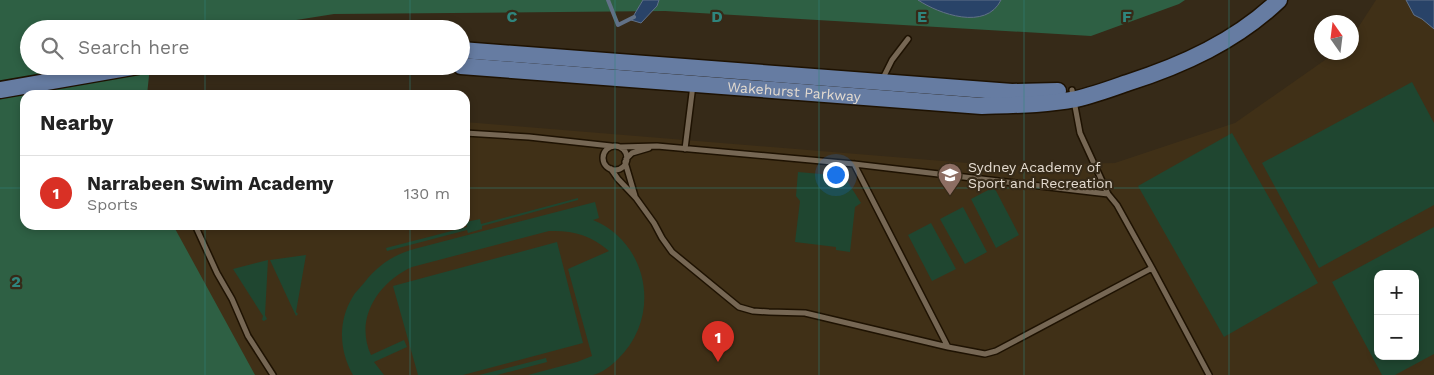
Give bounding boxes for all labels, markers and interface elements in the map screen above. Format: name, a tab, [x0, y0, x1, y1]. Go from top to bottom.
text: C	[507, 7, 518, 26]
text: D	[711, 7, 723, 26]
text: E	[917, 7, 927, 26]
text: F	[1122, 7, 1132, 26]
north arrow	[1314, 15, 1359, 60]
search box	[20, 20, 470, 75]
icon: search	[38, 34, 66, 62]
text: Search here	[78, 36, 189, 59]
street label: Wakehurst Parkway	[727, 78, 862, 105]
text: Nearby	[40, 110, 113, 135]
place label: Sydney Academy of Sport and Recreation	[968, 159, 1113, 191]
your location	[823, 162, 849, 188]
school or university icon: Sydney Academy of Sport and Recreation	[937, 162, 963, 196]
text: Narrabeen Swim Academy	[87, 172, 334, 195]
text: 1	[53, 184, 59, 203]
text: 130 m	[404, 184, 450, 203]
text: Sports	[87, 195, 138, 214]
map controls	[1374, 270, 1419, 360]
button: +	[1374, 270, 1419, 315]
text: 2	[11, 272, 21, 291]
button: −	[1374, 315, 1419, 360]
pin: 1	[702, 321, 734, 362]

